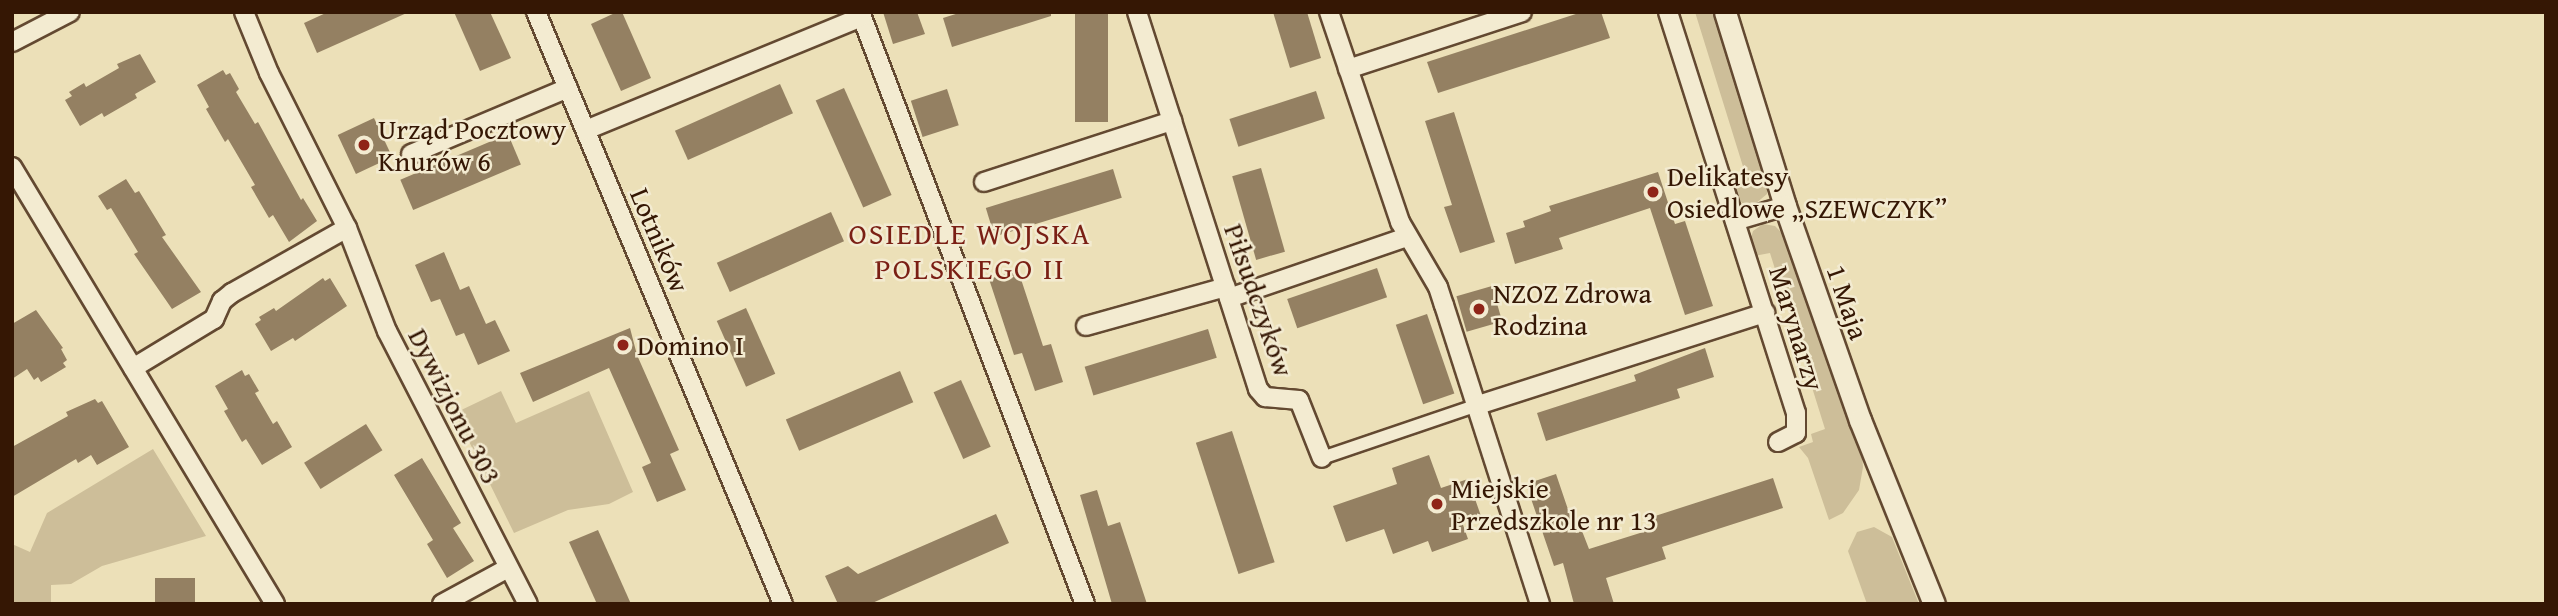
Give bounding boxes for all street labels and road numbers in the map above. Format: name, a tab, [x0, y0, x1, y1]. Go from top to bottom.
street label: Lotników	[623, 183, 697, 297]
street label: Piłsudczyków	[1217, 219, 1301, 381]
street label: 1 Maja	[1820, 260, 1876, 344]
street label: Marynarzy	[1762, 262, 1832, 394]
street label: Dywizjonu 303	[401, 323, 509, 489]

